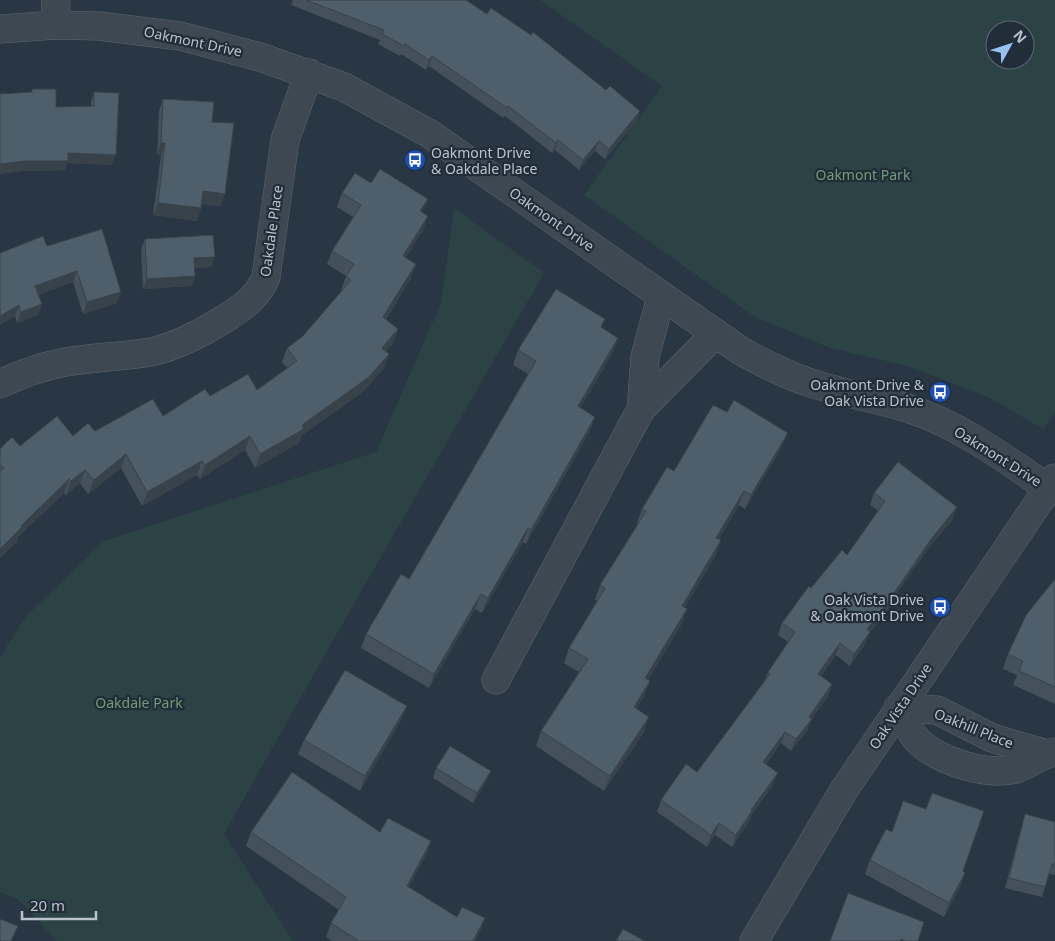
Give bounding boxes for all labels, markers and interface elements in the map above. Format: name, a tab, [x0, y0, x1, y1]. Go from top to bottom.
north arrow	[985, 20, 1035, 70]
street label: Oakmont Drive	[142, 21, 244, 61]
text: N	[1009, 26, 1031, 47]
place label: Oakmont Drive & Oakdale Place	[431, 143, 537, 178]
bus stop icon: Oakmont Drive & Oakdale Place	[403, 148, 427, 172]
park label: Oakmont Park	[816, 165, 911, 184]
street label: Oakmont Drive	[506, 183, 598, 255]
street label: Oakdale Place	[255, 184, 287, 278]
place label: Oakmont Drive & Oak Vista Drive	[810, 375, 925, 410]
bus stop icon: Oakmont Drive & Oak Vista Drive	[928, 380, 952, 404]
street label: Oakmont Drive	[951, 422, 1045, 491]
place label: Oak Vista Drive & Oakmont Drive	[810, 590, 924, 625]
bus stop icon: Oak Vista Drive & Oakmont Drive	[928, 595, 952, 619]
street label: Oak Vista Drive	[864, 659, 936, 753]
park label: Oakdale Park	[95, 693, 183, 712]
street label: Oakhill Place	[932, 703, 1017, 753]
scale bar	[22, 888, 96, 920]
text: 20 m	[30, 895, 65, 915]

